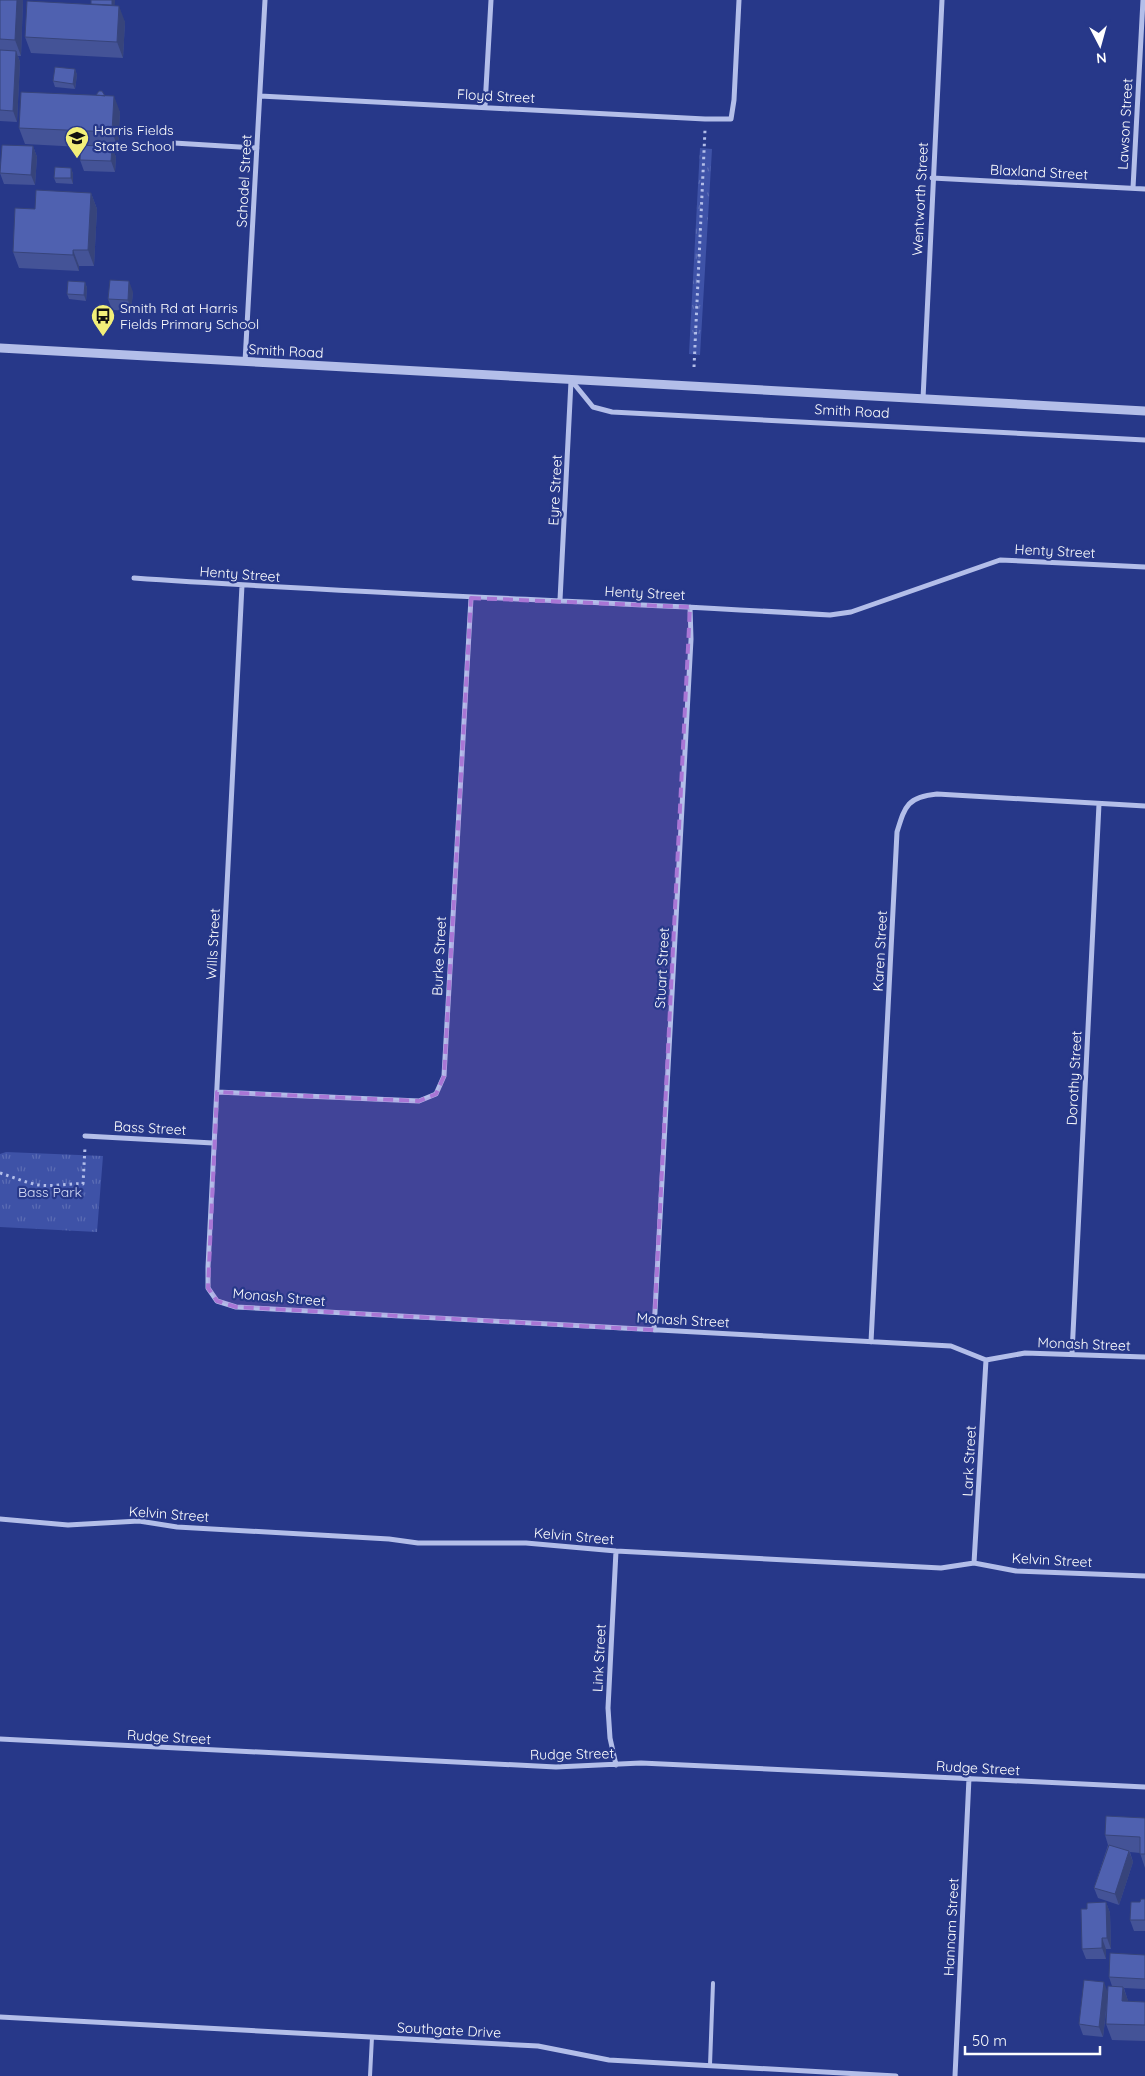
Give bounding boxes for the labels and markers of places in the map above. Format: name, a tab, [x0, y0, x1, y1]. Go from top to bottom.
place label: Harris Fields State School	[94, 121, 175, 155]
school or university icon: Harris Fields State School	[64, 125, 90, 159]
place label: Smith Rd at Harris Fields Primary School	[120, 299, 259, 333]
bus stop icon: Smith Rd at Harris Fields Primary School	[90, 303, 116, 337]

